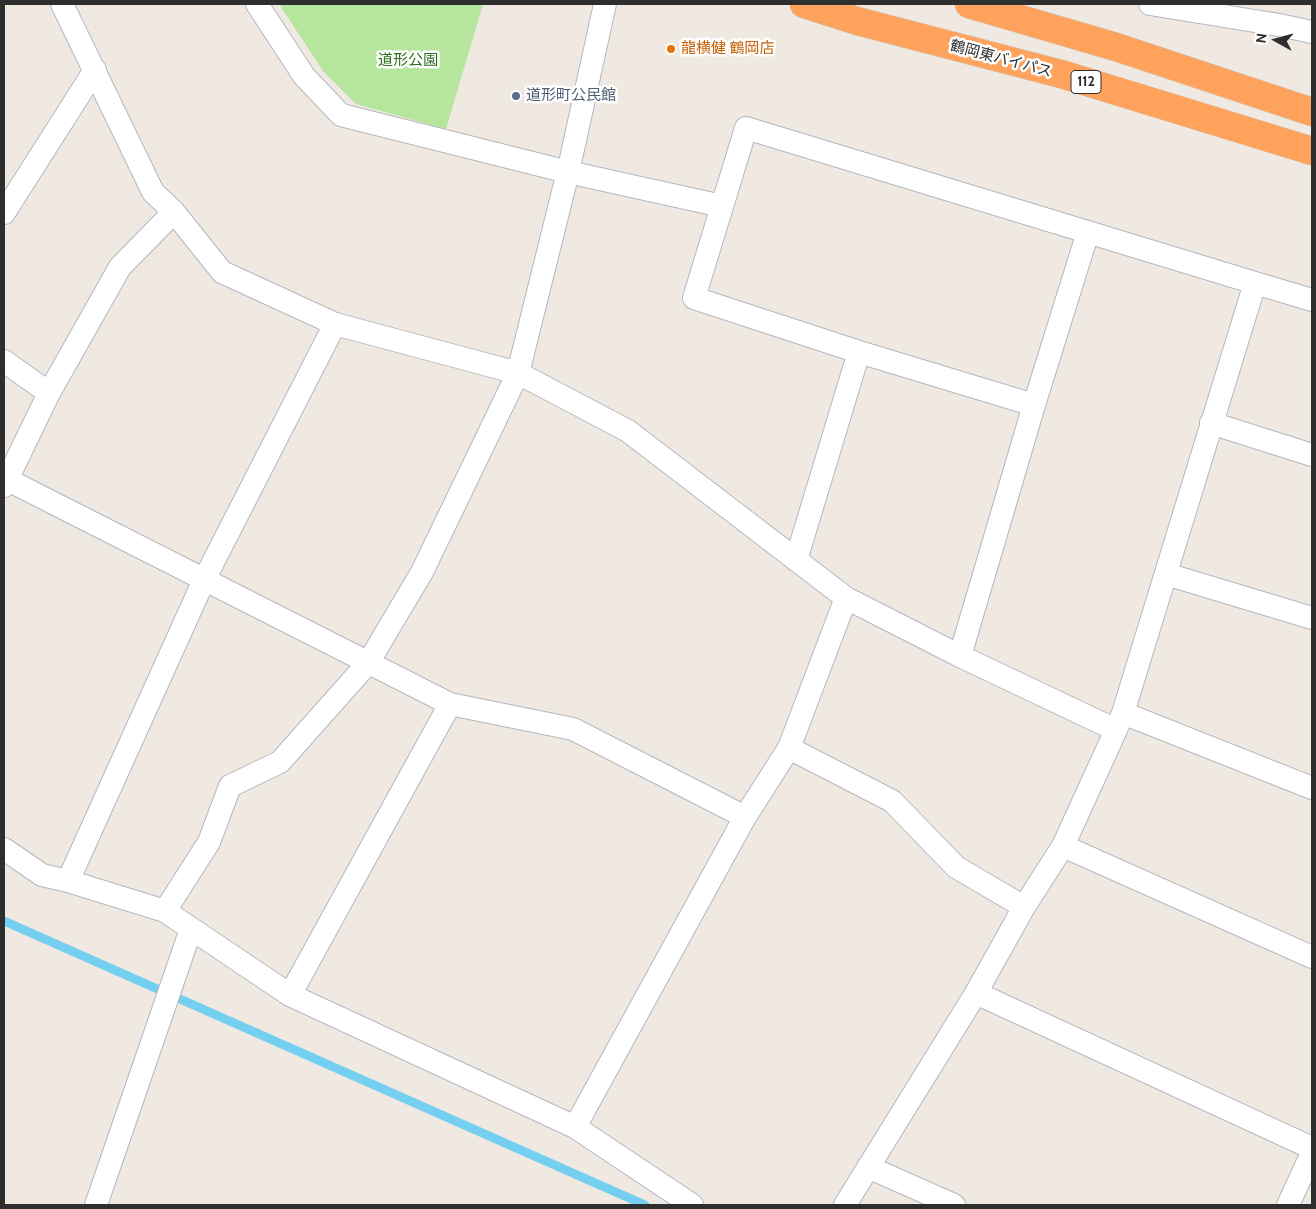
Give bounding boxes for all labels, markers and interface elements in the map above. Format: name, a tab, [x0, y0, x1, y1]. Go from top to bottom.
north arrow	[1251, 15, 1301, 65]
text: N	[1252, 32, 1271, 44]
street label: 鶴岡東バイパス	[948, 37, 1054, 81]
place label: 龍横健 鶴岡店	[681, 40, 774, 58]
marker: 龍横健 鶴岡店	[665, 43, 677, 55]
park label: 道形公園	[378, 52, 438, 70]
road number: 112	[1071, 70, 1101, 94]
place label: 道形町公民館	[526, 87, 616, 105]
marker: 道形町公民館	[510, 90, 522, 102]

